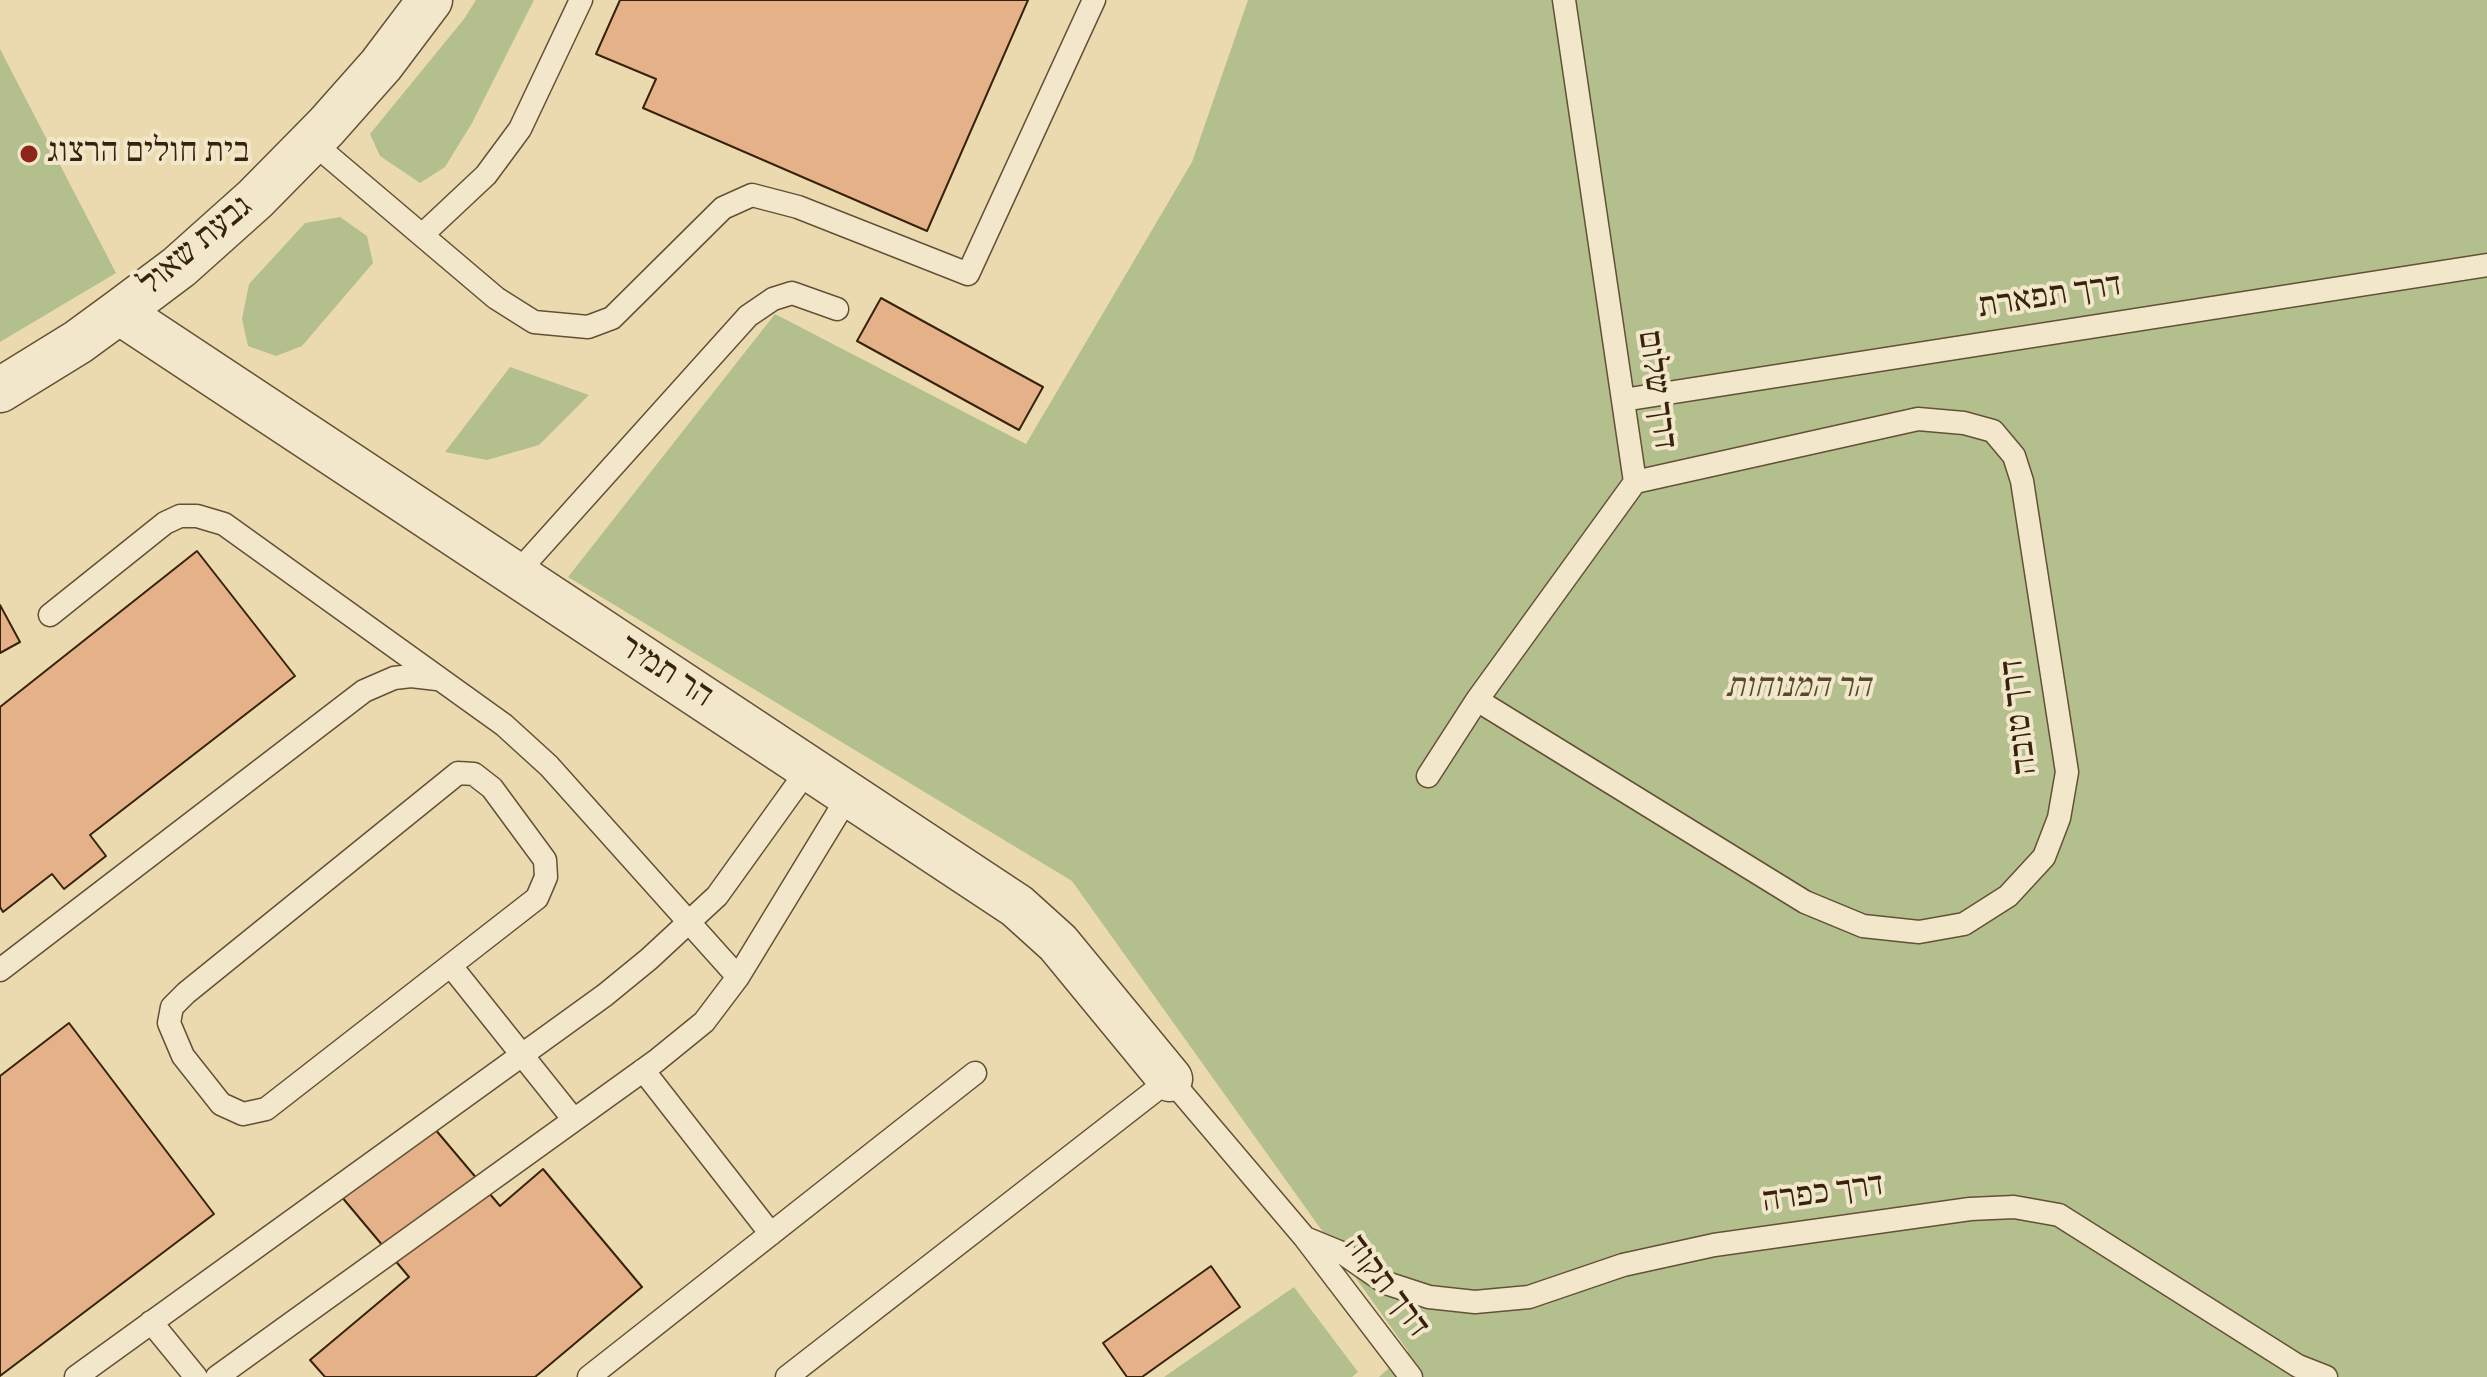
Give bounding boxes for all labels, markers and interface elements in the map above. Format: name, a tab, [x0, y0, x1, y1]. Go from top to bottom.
place label: בית חולים הרצוג	[47, 134, 249, 174]
marker: בית חולים הרצוג	[18, 143, 40, 165]
street label: גבעת שאול	[132, 188, 262, 306]
street label: דרך תפארת	[1975, 267, 2125, 329]
street label: דרך שלום	[1626, 328, 1684, 452]
street label: הר תמיר	[610, 628, 720, 718]
street label: דרך טובה	[1994, 657, 2048, 777]
park label: הר המנוחות	[1725, 669, 1871, 709]
street label: דרך כפרה	[1760, 1166, 1886, 1224]
street label: דרך תקוה	[1333, 1227, 1437, 1347]

